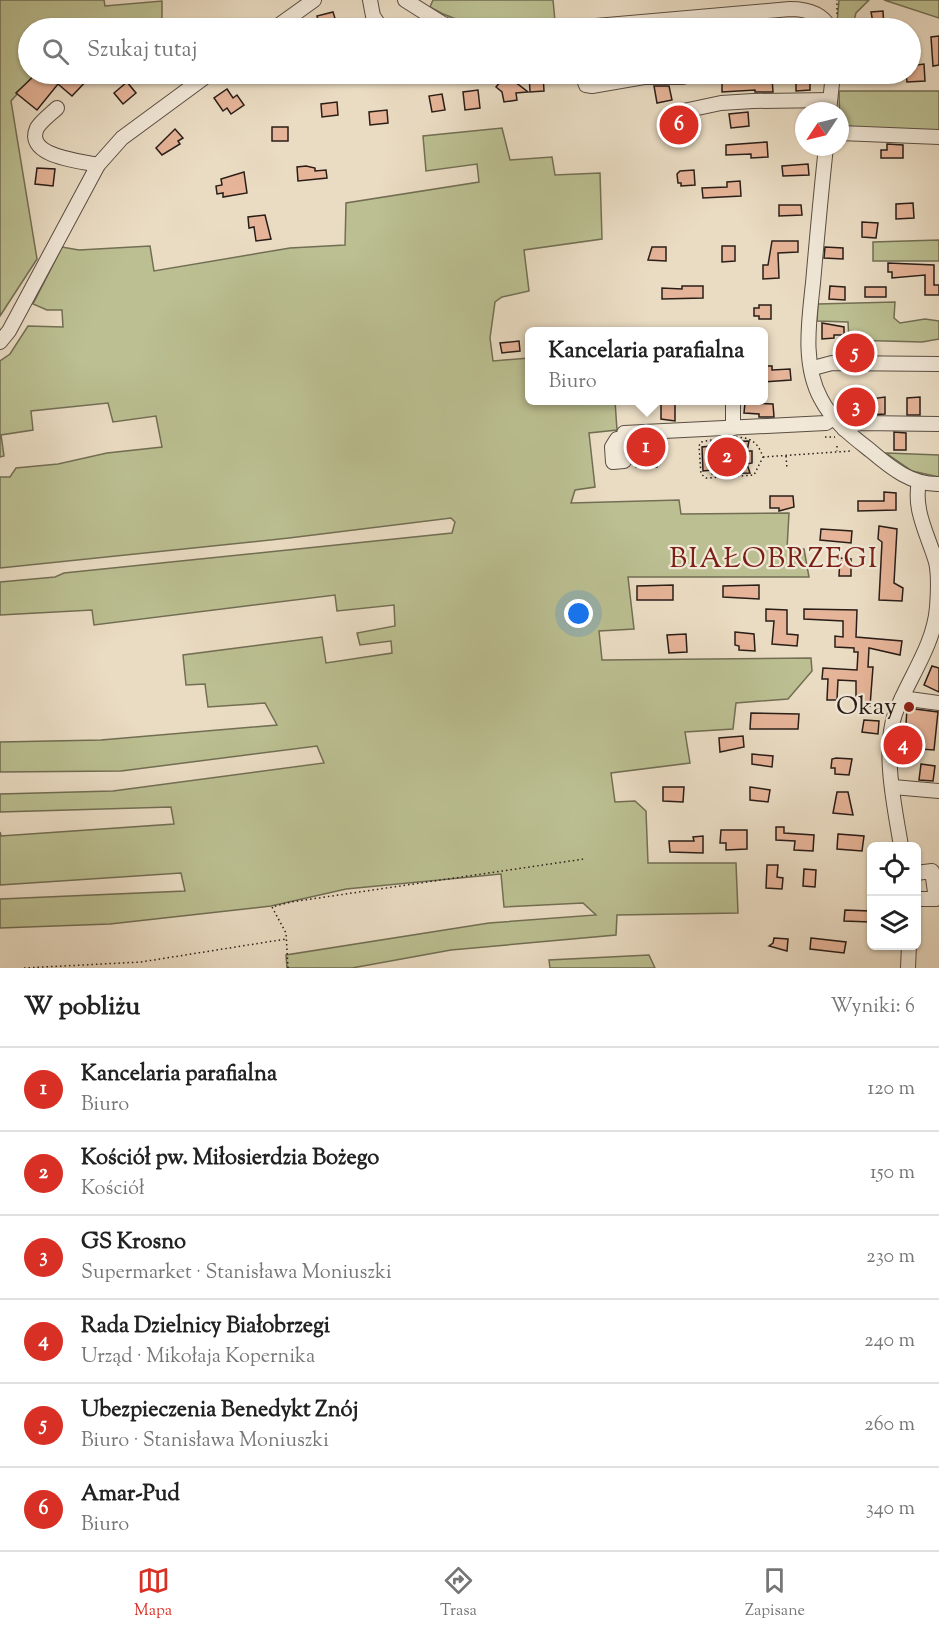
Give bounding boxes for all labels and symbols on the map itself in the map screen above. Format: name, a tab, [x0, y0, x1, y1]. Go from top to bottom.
pin: 6	[660, 102, 698, 148]
north arrow	[795, 102, 849, 156]
pin: 5	[836, 330, 874, 376]
pin: 3	[836, 384, 876, 430]
pin: 1	[626, 424, 666, 470]
pin: 2	[708, 434, 746, 480]
district label: BIAŁOBRZEGI	[669, 540, 879, 580]
your location	[564, 599, 593, 628]
place label: Okay	[836, 689, 897, 726]
marker: Okay	[902, 700, 916, 714]
pin: 4	[884, 722, 922, 768]

